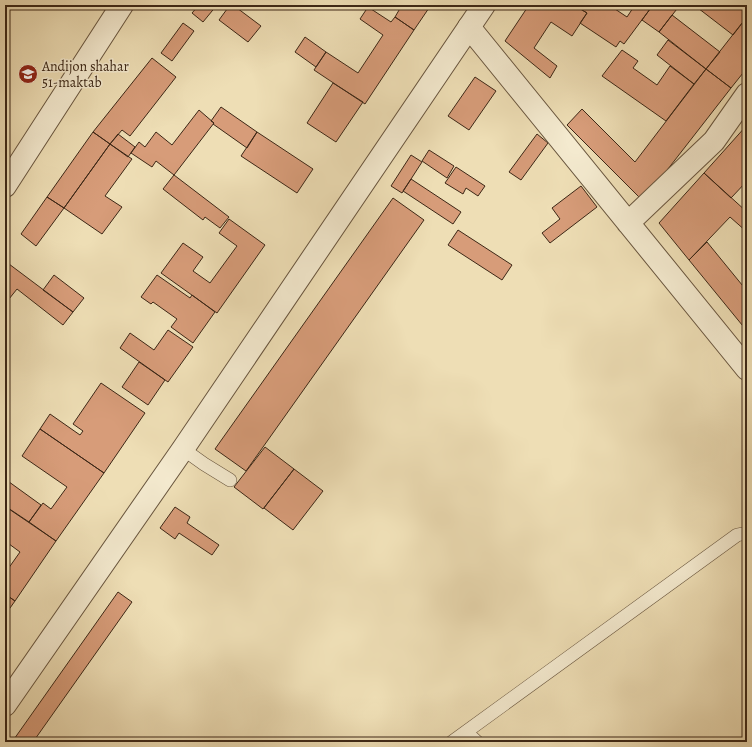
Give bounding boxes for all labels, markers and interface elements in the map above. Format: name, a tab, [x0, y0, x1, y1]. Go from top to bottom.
place label: Andijon shahar 51-maktab	[41, 57, 130, 92]
school or university icon: Andijon shahar 51-maktab	[17, 63, 39, 85]

